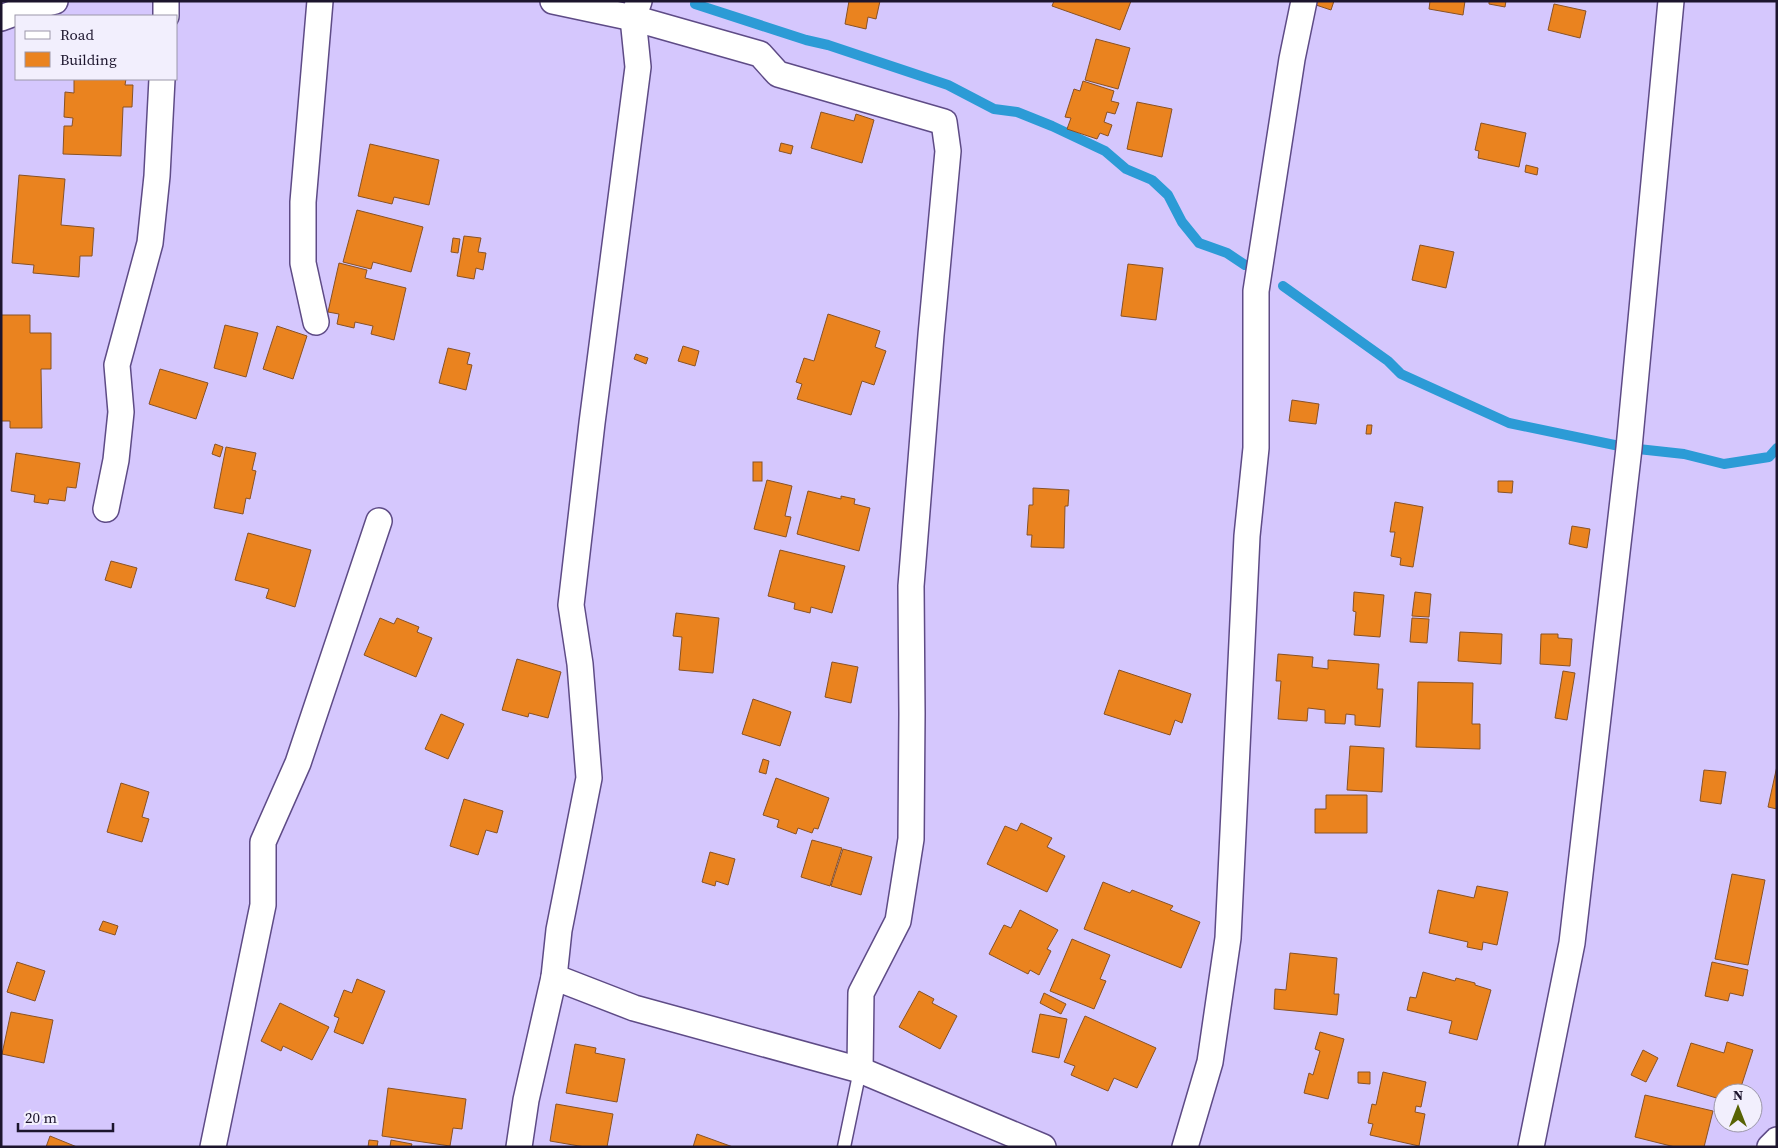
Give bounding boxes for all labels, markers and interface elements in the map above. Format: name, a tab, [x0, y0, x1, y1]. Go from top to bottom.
legend	[15, 15, 178, 80]
text: Road	[60, 24, 94, 45]
text: Building	[60, 49, 117, 70]
north arrow	[1713, 1083, 1763, 1133]
text: N	[1733, 1085, 1743, 1105]
scale bar	[18, 1100, 112, 1132]
text: 20 m	[25, 1107, 57, 1128]

